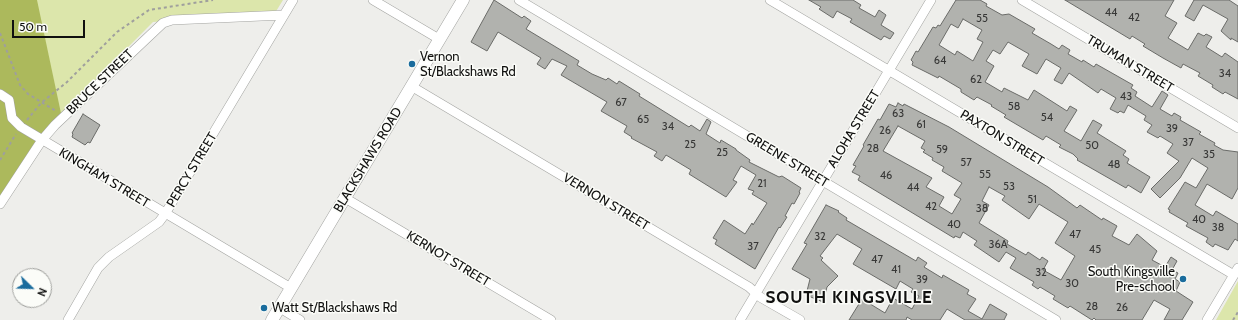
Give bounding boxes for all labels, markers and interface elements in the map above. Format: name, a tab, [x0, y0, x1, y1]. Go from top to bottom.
house number: 44	[1105, 6, 1117, 20]
house number: 42	[1128, 11, 1140, 25]
scale bar	[14, 12, 87, 38]
house number: 55	[976, 12, 988, 26]
text: 50 m	[19, 19, 47, 34]
street label: TRUMAN STREET	[1084, 32, 1176, 96]
street label: BRUCE STREET	[63, 46, 137, 118]
place label: Vernon St/Blackshaws Rd	[420, 49, 516, 80]
house number: 64	[934, 54, 946, 68]
marker: Vernon St/Blackshaws Rd	[407, 59, 417, 69]
house number: 34	[1219, 67, 1231, 81]
house number: 62	[970, 73, 982, 87]
street label: ALOHA STREET	[825, 87, 883, 171]
house number: 43	[1120, 90, 1132, 104]
house number: 67	[615, 96, 627, 110]
house number: 58	[1008, 100, 1020, 114]
street label: BLACKSHAWS ROAD	[330, 105, 406, 215]
house number: 63	[892, 107, 904, 121]
street label: PAXTON STREET	[957, 107, 1047, 169]
house number: 54	[1041, 111, 1053, 125]
house number: 65	[637, 113, 649, 127]
house number: 61	[916, 118, 926, 132]
house number: 34	[662, 120, 674, 134]
house number: 39	[1166, 122, 1178, 136]
house number: 26	[879, 124, 891, 138]
street label: GREENE STREET	[743, 129, 831, 191]
street label: PERCY STREET	[164, 130, 220, 210]
house number: 37	[1182, 136, 1194, 150]
house number: 25	[684, 138, 696, 152]
house number: 50	[1085, 139, 1099, 153]
house number: 28	[867, 142, 879, 156]
house number: 59	[936, 143, 948, 157]
street label: KINGHAM STREET	[56, 145, 152, 211]
house number: 25	[716, 146, 728, 160]
house number: 35	[1203, 148, 1215, 162]
house number: 57	[960, 156, 972, 170]
house number: 48	[1107, 158, 1121, 172]
house number: 55	[979, 168, 991, 182]
house number: 46	[880, 169, 892, 183]
street label: VERNON STREET	[560, 170, 652, 234]
house number: 21	[757, 177, 767, 191]
house number: 53	[1003, 180, 1015, 194]
house number: 44	[907, 181, 919, 195]
house number: 51	[1027, 193, 1037, 207]
house number: 42	[925, 200, 937, 214]
house number: 38	[976, 202, 988, 216]
house number: 40	[1192, 213, 1206, 227]
house number: 40	[947, 218, 961, 232]
house number: 38	[1212, 221, 1224, 235]
street label: KERNOT STREET	[403, 228, 493, 290]
house number: 47	[1069, 228, 1081, 242]
house number: 32	[814, 230, 826, 244]
house number: 36A	[989, 238, 1007, 252]
house number: 37	[747, 240, 759, 254]
house number: 45	[1089, 243, 1101, 257]
house number: 47	[871, 253, 883, 267]
house number: 41	[891, 263, 901, 277]
place label: South Kingsville Pre-school	[1088, 264, 1175, 295]
house number: 32	[1035, 266, 1047, 280]
north arrow	[12, 268, 52, 308]
house number: 39	[916, 273, 928, 287]
marker: South Kingsville Pre-school	[1178, 274, 1188, 284]
house number: 30	[1065, 277, 1079, 291]
text: N	[34, 286, 50, 299]
district label: SOUTH KINGSVILLE	[765, 288, 933, 308]
place label: Watt St/Blackshaws Rd	[272, 300, 397, 316]
house number: 28	[1086, 300, 1098, 314]
house number: 26	[1116, 301, 1128, 315]
marker: Watt St/Blackshaws Rd	[259, 303, 269, 313]

